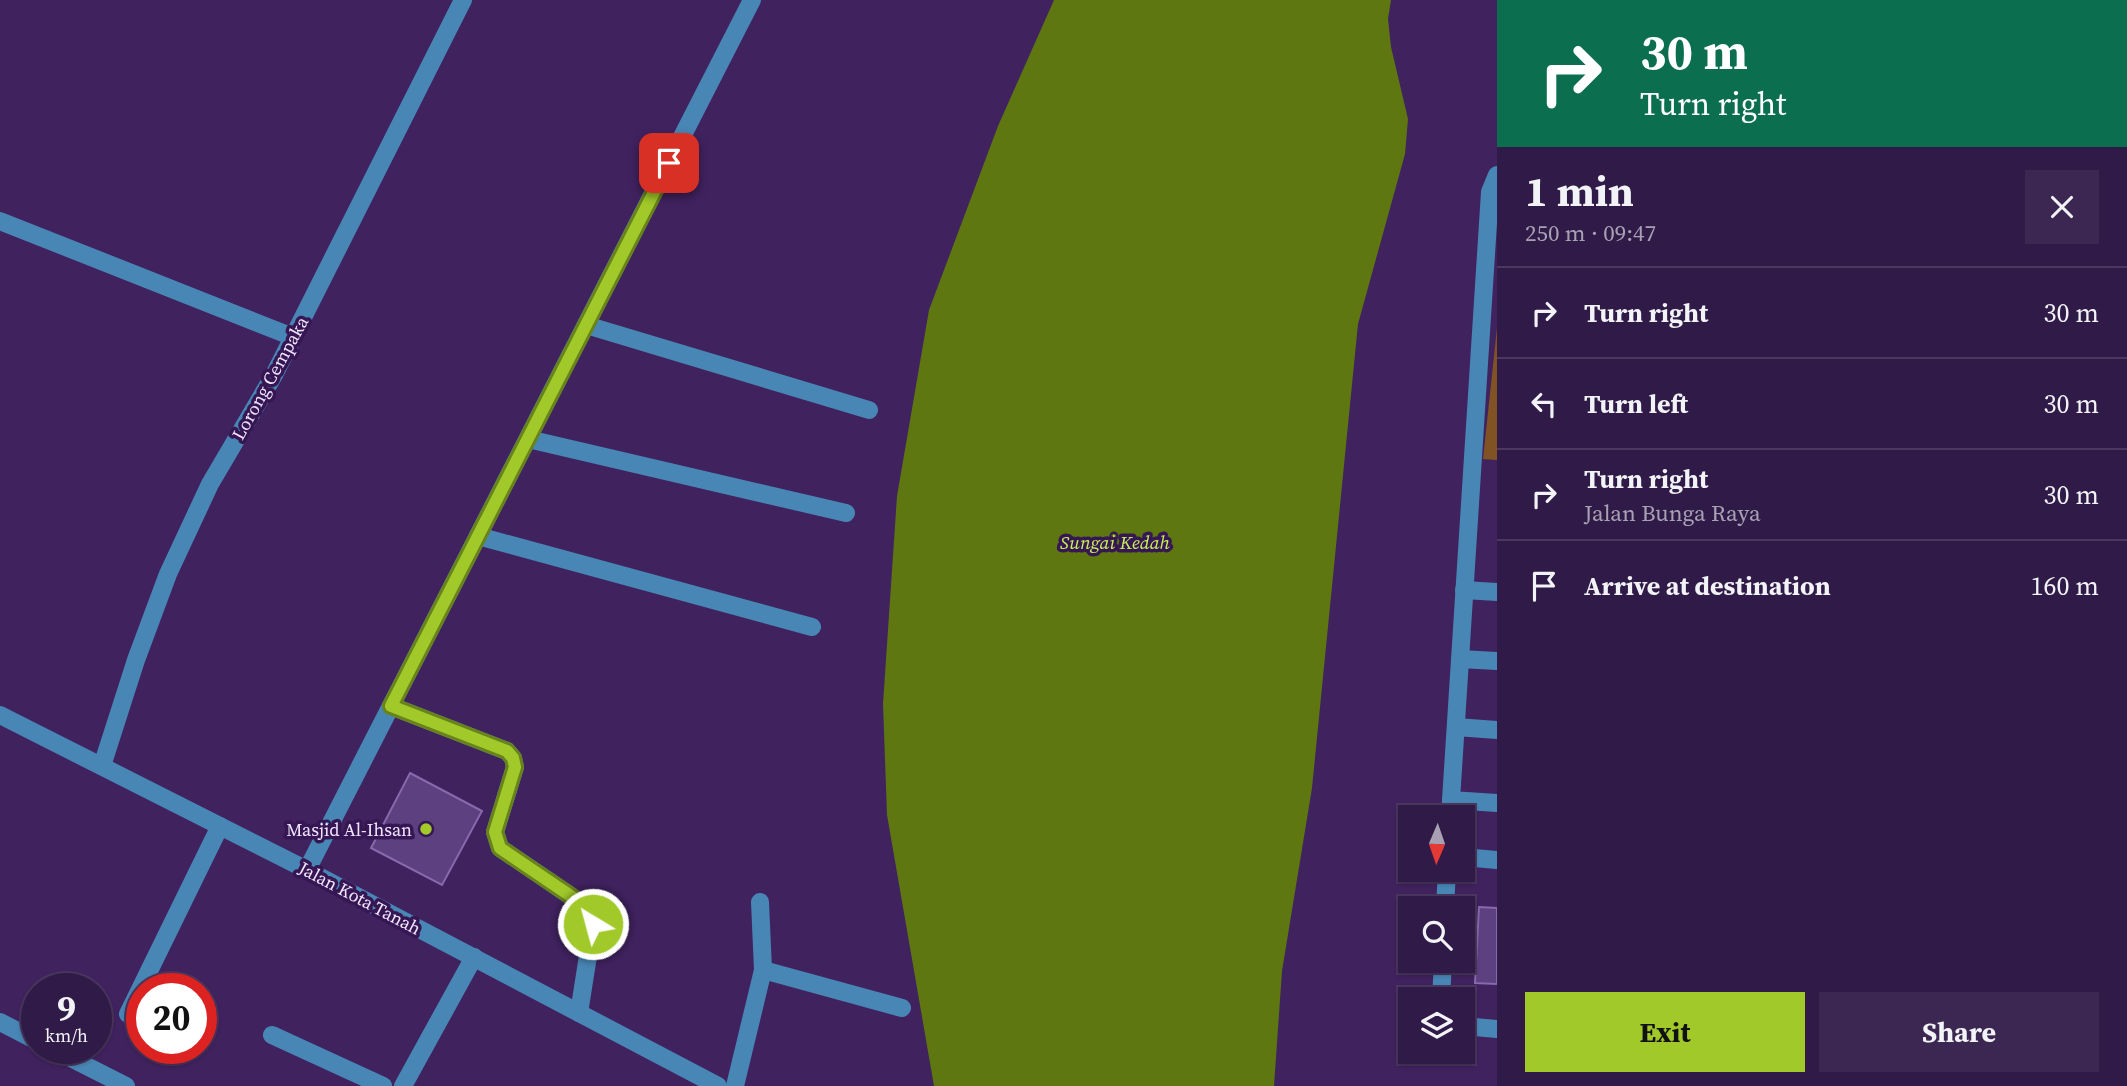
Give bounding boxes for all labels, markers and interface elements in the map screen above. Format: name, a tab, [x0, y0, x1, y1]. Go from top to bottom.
text: 30 m	[1640, 18, 1748, 85]
icon: right	[1525, 28, 1616, 119]
text: Turn right	[1640, 82, 1786, 126]
pin	[639, 133, 699, 193]
icon: arrive	[650, 144, 688, 182]
text: 1 min	[1525, 162, 1634, 220]
button: close	[2025, 170, 2099, 244]
text: 250 m · 09:47	[1525, 217, 1656, 249]
icon: right	[1525, 294, 1563, 332]
text: Turn right	[1584, 295, 1708, 331]
text: 30 m	[2044, 295, 2099, 331]
street label: Lorong Cempaka	[226, 311, 315, 444]
icon: left	[1525, 385, 1563, 423]
text: Turn left	[1584, 386, 1688, 422]
text: 30 m	[2044, 386, 2099, 422]
text: Turn right	[1584, 461, 1708, 497]
icon: right	[1525, 476, 1563, 514]
text: 30 m	[2044, 477, 2099, 513]
text: Jalan Bunga Raya	[1584, 497, 1761, 529]
water label: Sungai Kedah	[1060, 529, 1171, 555]
icon: arrive	[1525, 567, 1563, 605]
text: Arrive at destination	[1584, 568, 1831, 604]
text: 160 m	[2031, 568, 2099, 604]
north arrow	[1398, 805, 1475, 882]
map controls	[1398, 805, 1475, 1064]
place label: Masjid Al-Ihsan	[286, 817, 412, 842]
marker: Masjid Al-Ihsan	[418, 821, 434, 837]
street label: Jalan Kota Tanah	[294, 855, 426, 941]
position arrow	[556, 887, 630, 961]
button: search	[1398, 896, 1475, 973]
speed limit sign: 20	[126, 973, 217, 1064]
text: 9	[57, 985, 76, 1033]
button: layers	[1398, 987, 1475, 1064]
button: Exit	[1525, 992, 1805, 1072]
button: Share	[1819, 992, 2099, 1072]
text: km/h	[45, 1023, 88, 1048]

